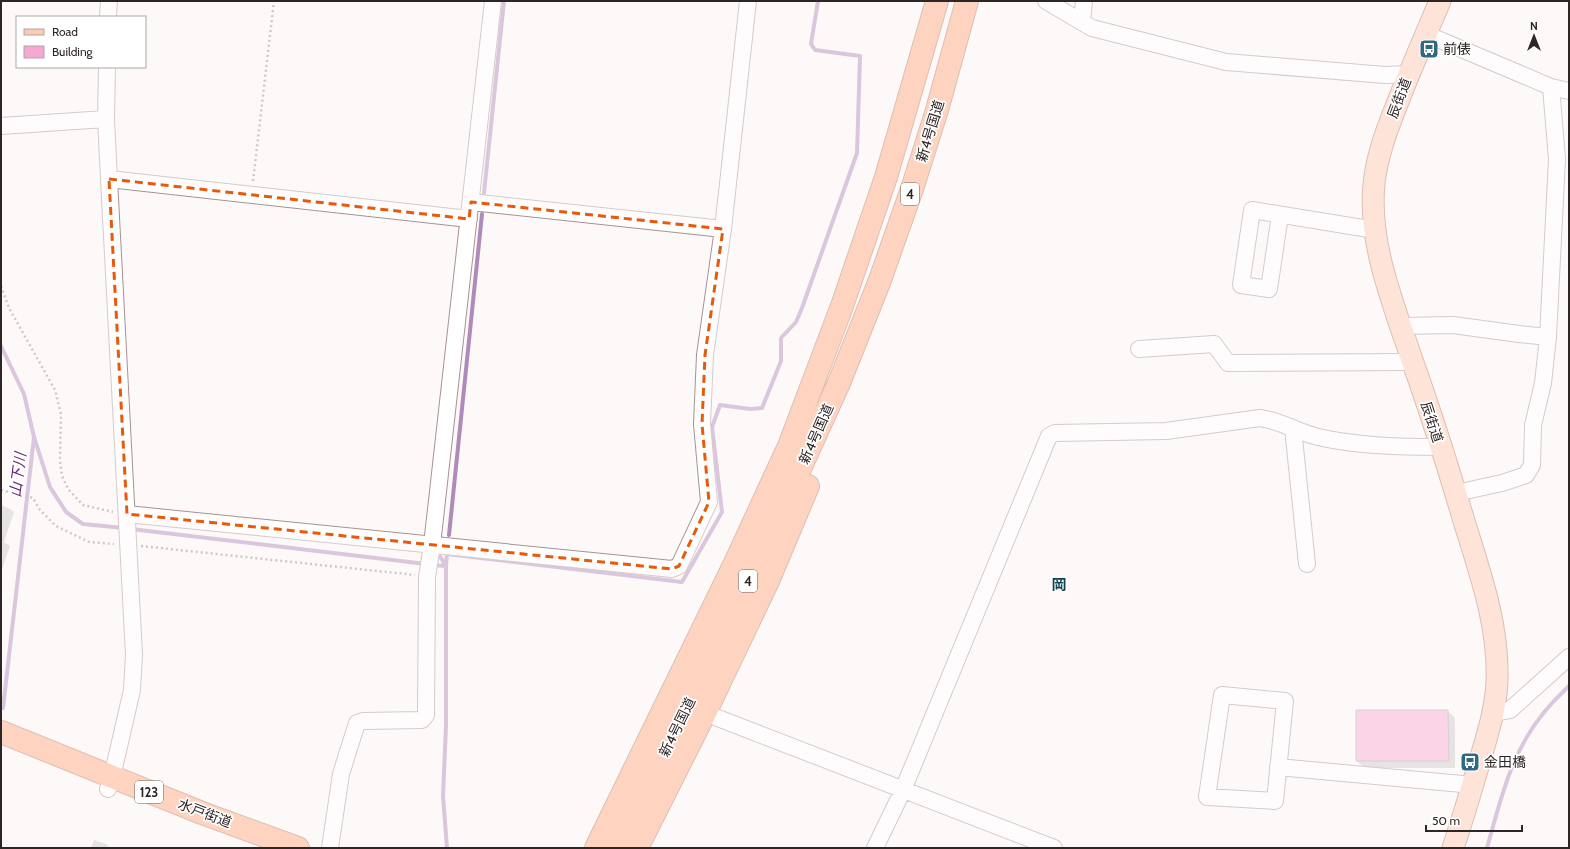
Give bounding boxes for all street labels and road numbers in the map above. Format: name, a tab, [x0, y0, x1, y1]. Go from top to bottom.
street label: 辰街道	[1383, 75, 1415, 121]
street label: 新4号国道	[912, 98, 948, 164]
road number: 4	[901, 183, 919, 205]
street label: 辰街道	[1417, 399, 1447, 445]
street label: 新4号国道	[795, 401, 837, 467]
road number: 4	[739, 570, 757, 592]
street label: 新4号国道	[655, 694, 699, 760]
road number: 123	[135, 781, 163, 803]
street label: 水戸街道	[176, 795, 234, 831]

